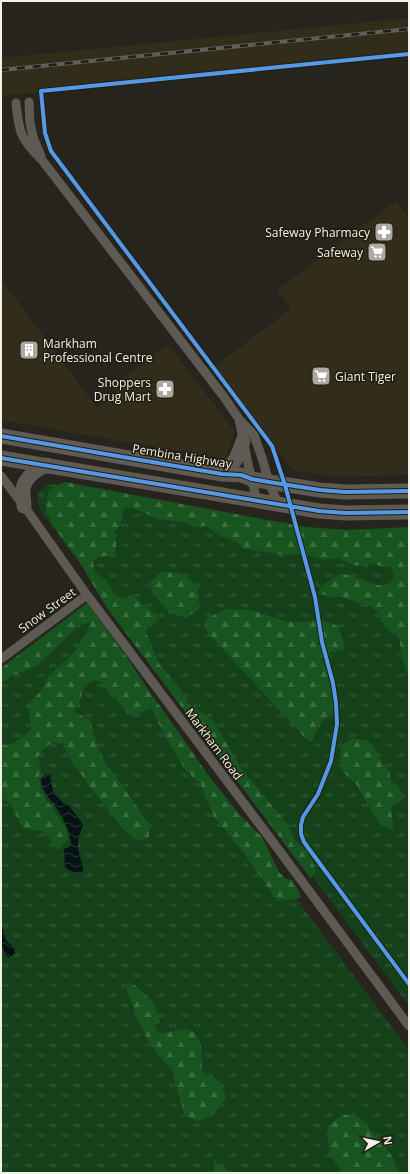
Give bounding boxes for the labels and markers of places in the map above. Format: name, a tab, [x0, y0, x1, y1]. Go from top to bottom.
pharmacy icon: Safeway Pharmacy	[373, 221, 395, 243]
place label: Safeway Pharmacy	[265, 224, 371, 241]
supermarket icon: Safeway	[366, 241, 388, 263]
place label: Safeway	[317, 244, 364, 261]
place label: Markham Professional Centre	[43, 335, 153, 366]
building icon: Markham Professional Centre	[18, 339, 40, 361]
supermarket icon: Giant Tiger	[310, 365, 332, 387]
place label: Giant Tiger	[335, 368, 396, 385]
place label: Shoppers Drug Mart	[94, 374, 151, 405]
pharmacy icon: Shoppers Drug Mart	[154, 378, 176, 400]

